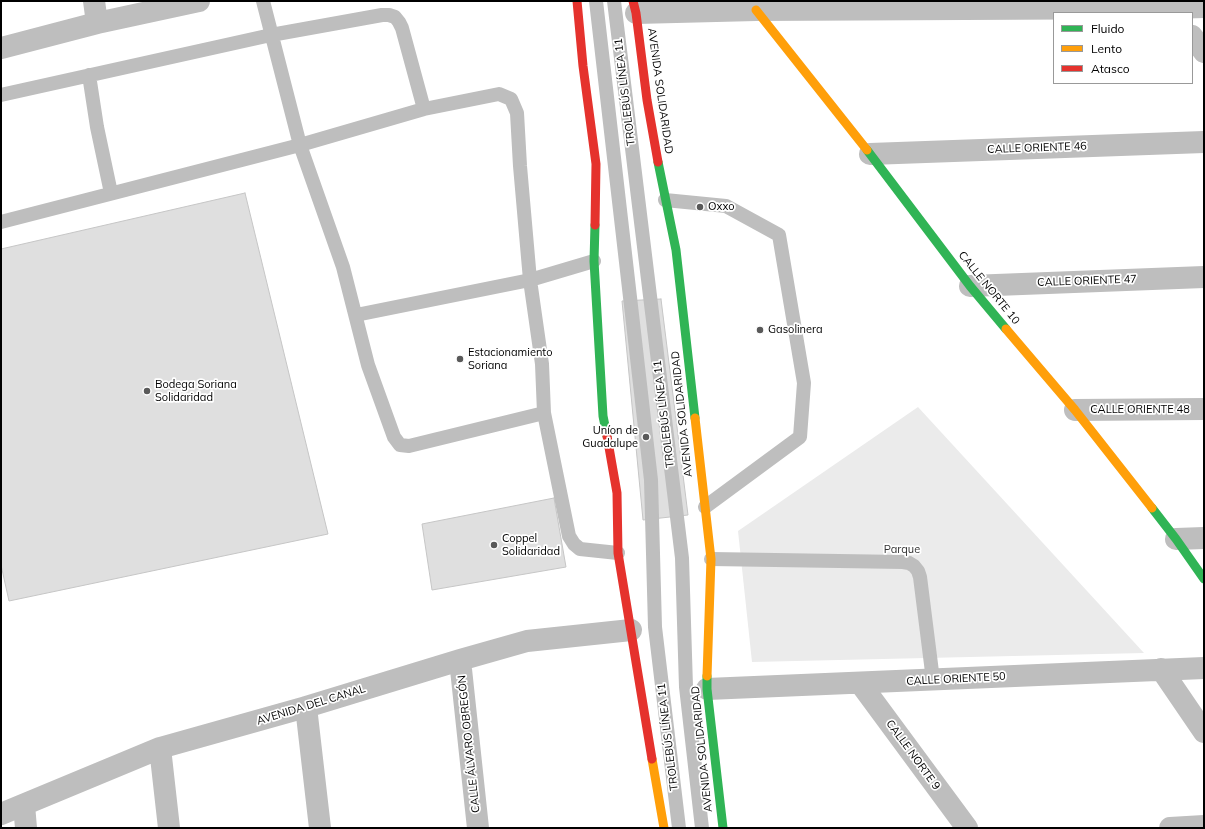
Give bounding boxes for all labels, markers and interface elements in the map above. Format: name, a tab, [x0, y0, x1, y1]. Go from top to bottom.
legend	[1053, 12, 1193, 84]
text: Fluido	[1091, 21, 1124, 36]
street label: AVENIDA SOLIDARIDAD	[645, 27, 675, 155]
street label: TROLEBÚS LÍNEA 11	[612, 38, 638, 146]
text: Lento	[1091, 41, 1122, 56]
text: Atasco	[1091, 61, 1130, 76]
street label: CALLE ORIENTE 46	[987, 140, 1087, 156]
place label: Oxxo	[708, 200, 734, 214]
marker: Oxxo	[695, 202, 705, 212]
street label: CALLE NORTE 10	[956, 249, 1022, 327]
street label: CALLE ORIENTE 47	[1037, 273, 1137, 289]
place label: Gasolinera	[768, 323, 823, 337]
marker: Gasolinera	[755, 325, 765, 335]
place label: Estacionamiento Soriana	[468, 346, 552, 372]
street label: AVENIDA SOLIDARIDAD	[669, 350, 695, 478]
marker: Estacionamiento Soriana	[455, 354, 465, 364]
street label: TROLEBÚS LÍNEA 11	[651, 360, 677, 468]
place label: Bodega Soriana Solidaridad	[155, 378, 237, 404]
marker: Bodega Soriana Solidaridad	[142, 386, 152, 396]
street label: CALLE ORIENTE 48	[1090, 403, 1190, 417]
place label: Uníon de Guadalupe	[582, 424, 638, 450]
marker: Uníon de Guadalupe	[641, 432, 651, 442]
place label: Coppel Solidaridad	[502, 532, 560, 558]
marker: Coppel Solidaridad	[489, 540, 499, 550]
park label: Parque	[884, 543, 920, 557]
street label: CALLE ORIENTE 50	[906, 670, 1006, 688]
street label: CALLE ÁLVARO OBREGÓN	[455, 674, 483, 814]
street label: AVENIDA DEL CANAL	[255, 682, 367, 728]
street label: TROLEBÚS LÍNEA 11	[655, 683, 681, 791]
street label: AVENIDA SOLIDARIDAD	[689, 685, 715, 813]
street label: CALLE NORTE 9	[883, 717, 943, 793]

